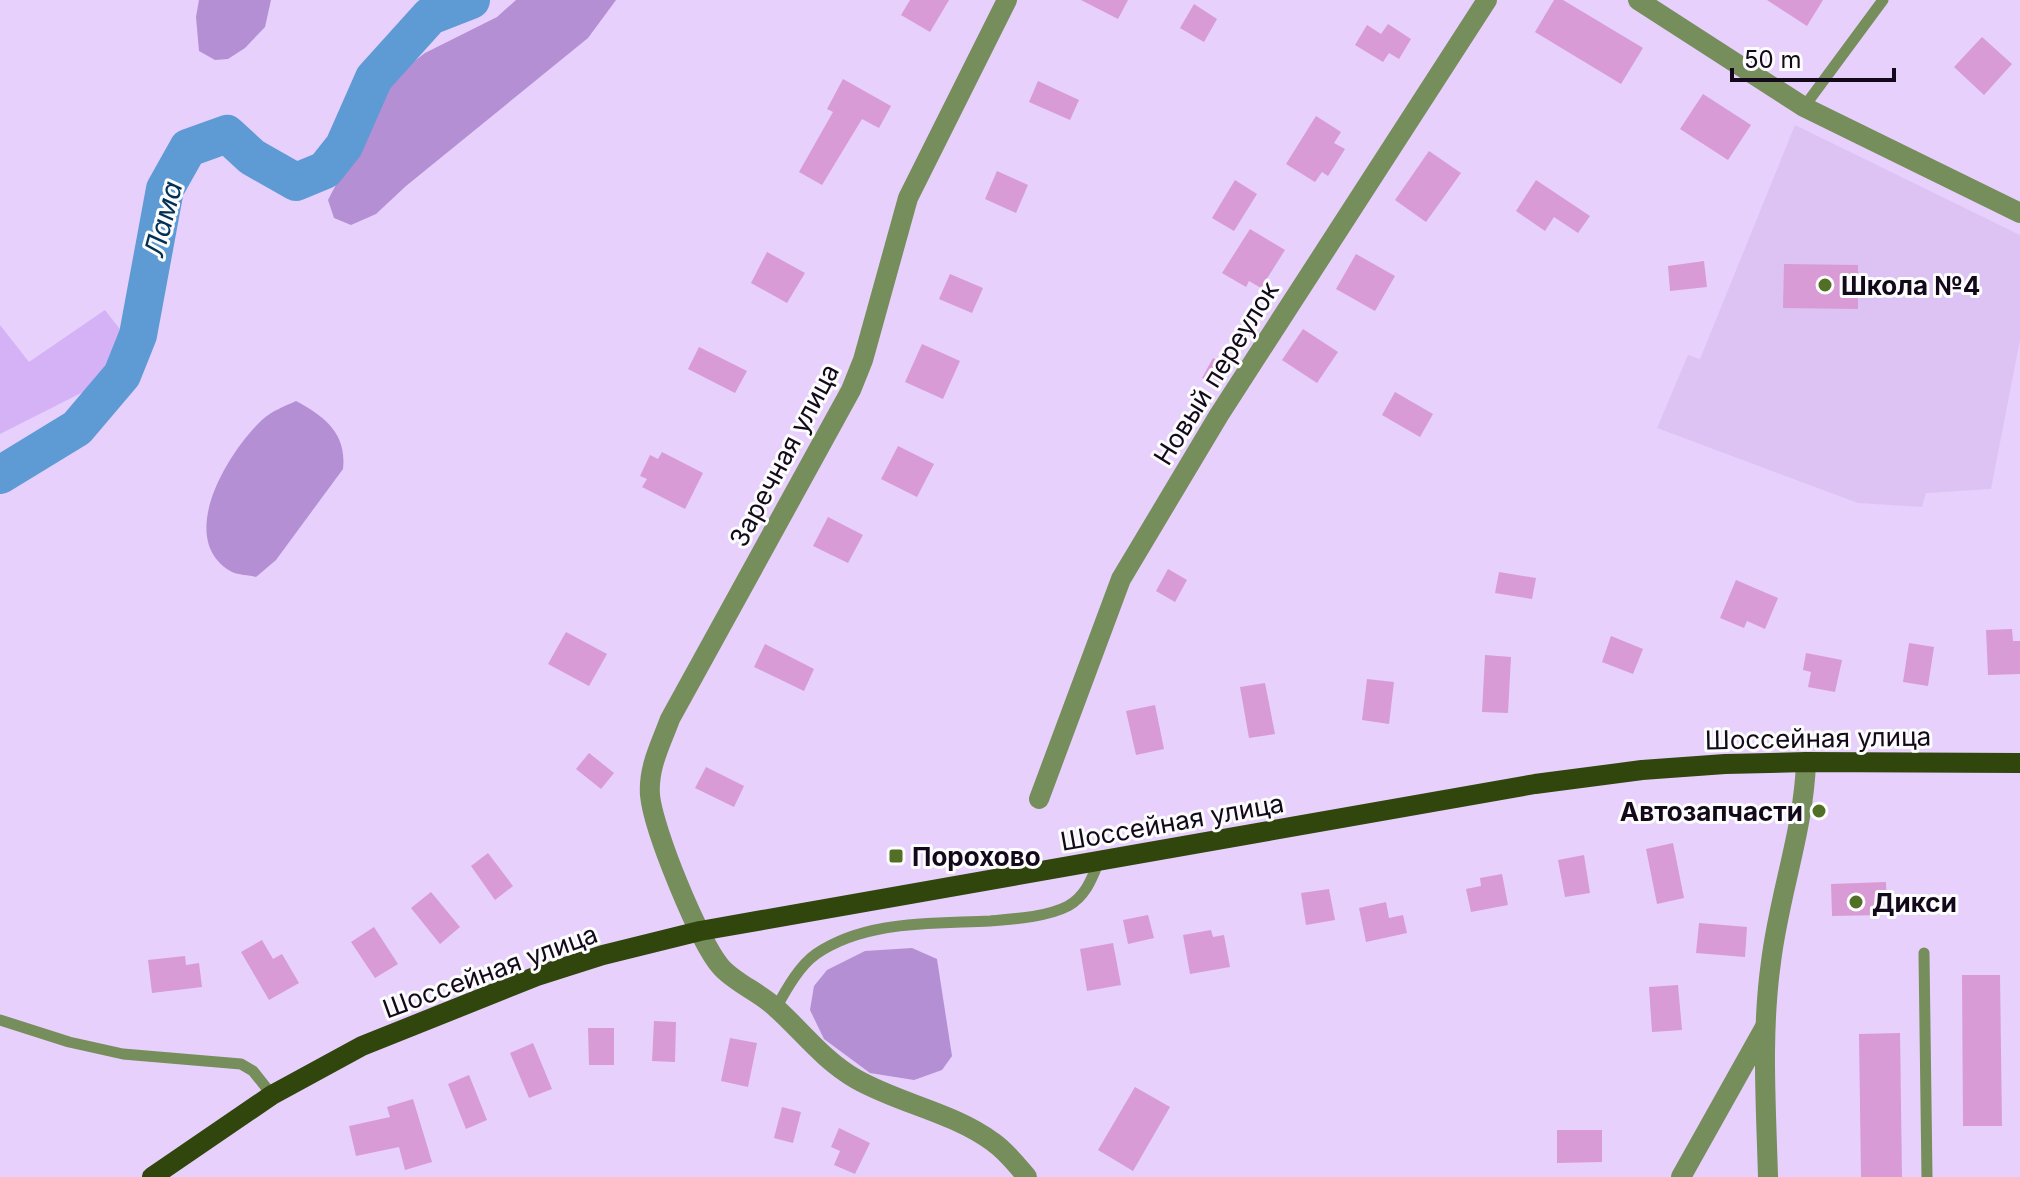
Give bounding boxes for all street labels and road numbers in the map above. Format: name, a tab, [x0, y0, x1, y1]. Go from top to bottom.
street label: Новый переулок	[1147, 276, 1285, 470]
street label: Заречная улица	[723, 358, 845, 552]
street label: Шоссейная улица	[1705, 721, 1931, 755]
street label: Шоссейная улица	[1058, 787, 1286, 857]
street label: Шоссейная улица	[378, 918, 602, 1024]

